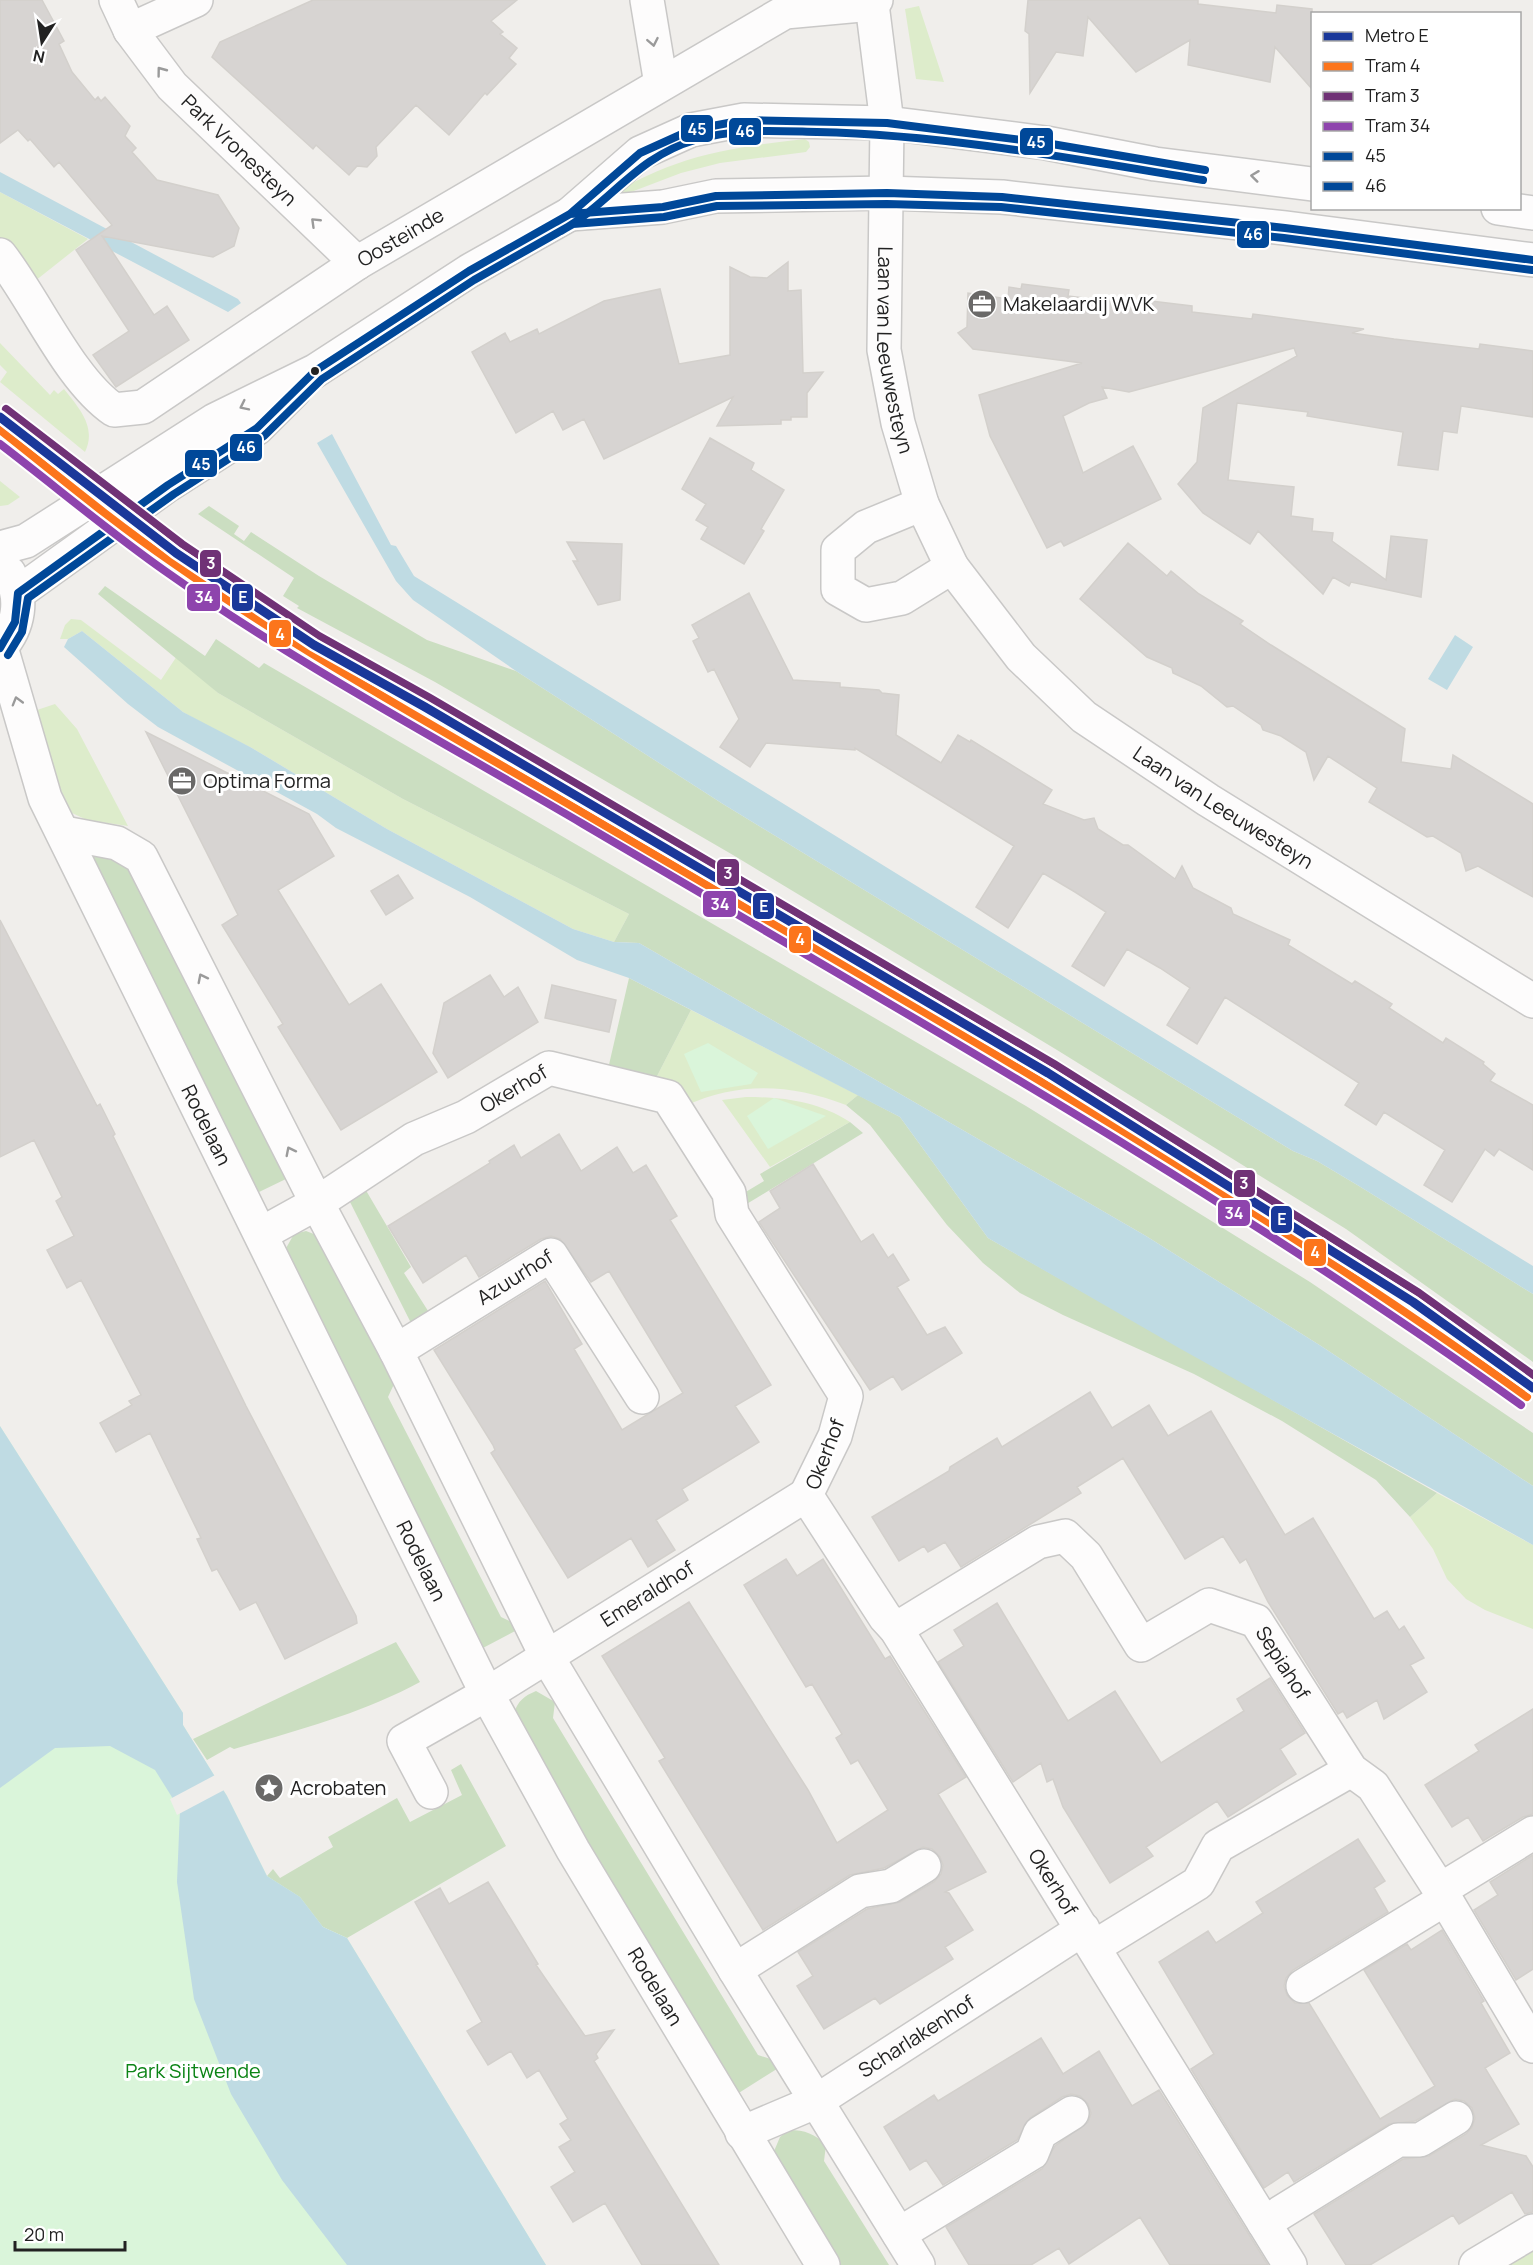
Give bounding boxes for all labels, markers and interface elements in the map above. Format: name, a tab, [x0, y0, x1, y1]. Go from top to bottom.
north arrow	[12, 12, 72, 72]
legend	[1311, 12, 1521, 210]
text: Metro E	[1365, 23, 1429, 47]
one-way arrow	[646, 37, 659, 47]
text: N	[31, 45, 47, 69]
text: Tram 4	[1365, 53, 1420, 77]
one-way arrow	[157, 67, 168, 78]
text: Tram 3	[1365, 83, 1420, 107]
street label: Park Vronesteyn	[176, 88, 303, 212]
text: Tram 34	[1365, 113, 1430, 137]
line badge: 45	[680, 114, 714, 143]
line badge: 46	[728, 117, 762, 146]
text: 45	[687, 118, 707, 140]
text: 46	[735, 120, 755, 142]
line badge: 45	[1019, 127, 1054, 156]
text: 45	[1026, 131, 1046, 153]
text: 45	[1365, 143, 1386, 167]
one-way arrow	[1250, 171, 1259, 183]
text: 46	[1365, 173, 1387, 197]
street label: Oosteinde	[352, 201, 449, 273]
one-way arrow	[311, 219, 322, 230]
line badge: 46	[1236, 220, 1270, 249]
text: 46	[1243, 223, 1263, 245]
street label: Laan van Leeuwesteyn	[871, 246, 920, 457]
office icon: Makelaardij WVK	[966, 288, 998, 320]
place label: Makelaardij WVK	[1003, 290, 1155, 317]
unlabelled marker	[309, 365, 321, 377]
one-way arrow	[239, 398, 250, 410]
line badge: 46	[229, 433, 263, 462]
text: 46	[236, 436, 256, 458]
line badge: 45	[184, 449, 218, 478]
text: 45	[191, 453, 211, 475]
line badge: 3	[199, 549, 222, 578]
text: 3	[206, 552, 216, 574]
line badge: 34	[186, 583, 221, 612]
line badge: E	[231, 583, 254, 612]
text: 34	[194, 586, 214, 608]
text: E	[238, 586, 248, 608]
line badge: 4	[268, 619, 292, 648]
text: 4	[275, 623, 285, 645]
one-way arrow	[12, 696, 24, 707]
street label: Laan van Leeuwesteyn	[1128, 740, 1319, 875]
office icon: Optima Forma	[166, 765, 198, 797]
place label: Optima Forma	[203, 767, 331, 794]
line badge: 3	[716, 858, 740, 887]
text: 3	[723, 862, 733, 884]
line badge: 34	[702, 890, 737, 918]
line badge: E	[752, 892, 775, 920]
text: 34	[710, 893, 730, 915]
text: E	[759, 895, 769, 917]
line badge: 4	[788, 925, 812, 954]
text: 4	[795, 928, 805, 950]
one-way arrow	[198, 973, 209, 984]
street label: Okerhof	[475, 1058, 552, 1119]
street label: Rodelaan	[175, 1080, 238, 1170]
one-way arrow	[286, 1147, 297, 1158]
line badge: 3	[1233, 1169, 1256, 1198]
text: 3	[1239, 1172, 1249, 1194]
line badge: 34	[1217, 1199, 1251, 1227]
text: 34	[1224, 1202, 1244, 1224]
line badge: E	[1270, 1205, 1293, 1234]
text: E	[1277, 1208, 1287, 1230]
line badge: 4	[1303, 1238, 1327, 1267]
text: 4	[1310, 1241, 1320, 1263]
street label: Azuurhof	[471, 1243, 558, 1311]
street label: Okerhof	[799, 1414, 850, 1493]
street label: Rodelaan	[390, 1516, 453, 1606]
street label: Emeraldhof	[595, 1554, 699, 1633]
street label: Sepiahof	[1250, 1621, 1317, 1705]
place icon: Acrobaten	[253, 1772, 285, 1804]
place label: Acrobaten	[290, 1774, 386, 1801]
street label: Okerhof	[1022, 1843, 1084, 1921]
street label: Rodelaan	[622, 1942, 690, 2031]
street label: Scharlakenhof	[853, 1989, 979, 2084]
park label: Park Sijtwende	[125, 2057, 261, 2084]
scale bar	[15, 2214, 124, 2252]
text: 20 m	[24, 2222, 64, 2246]

